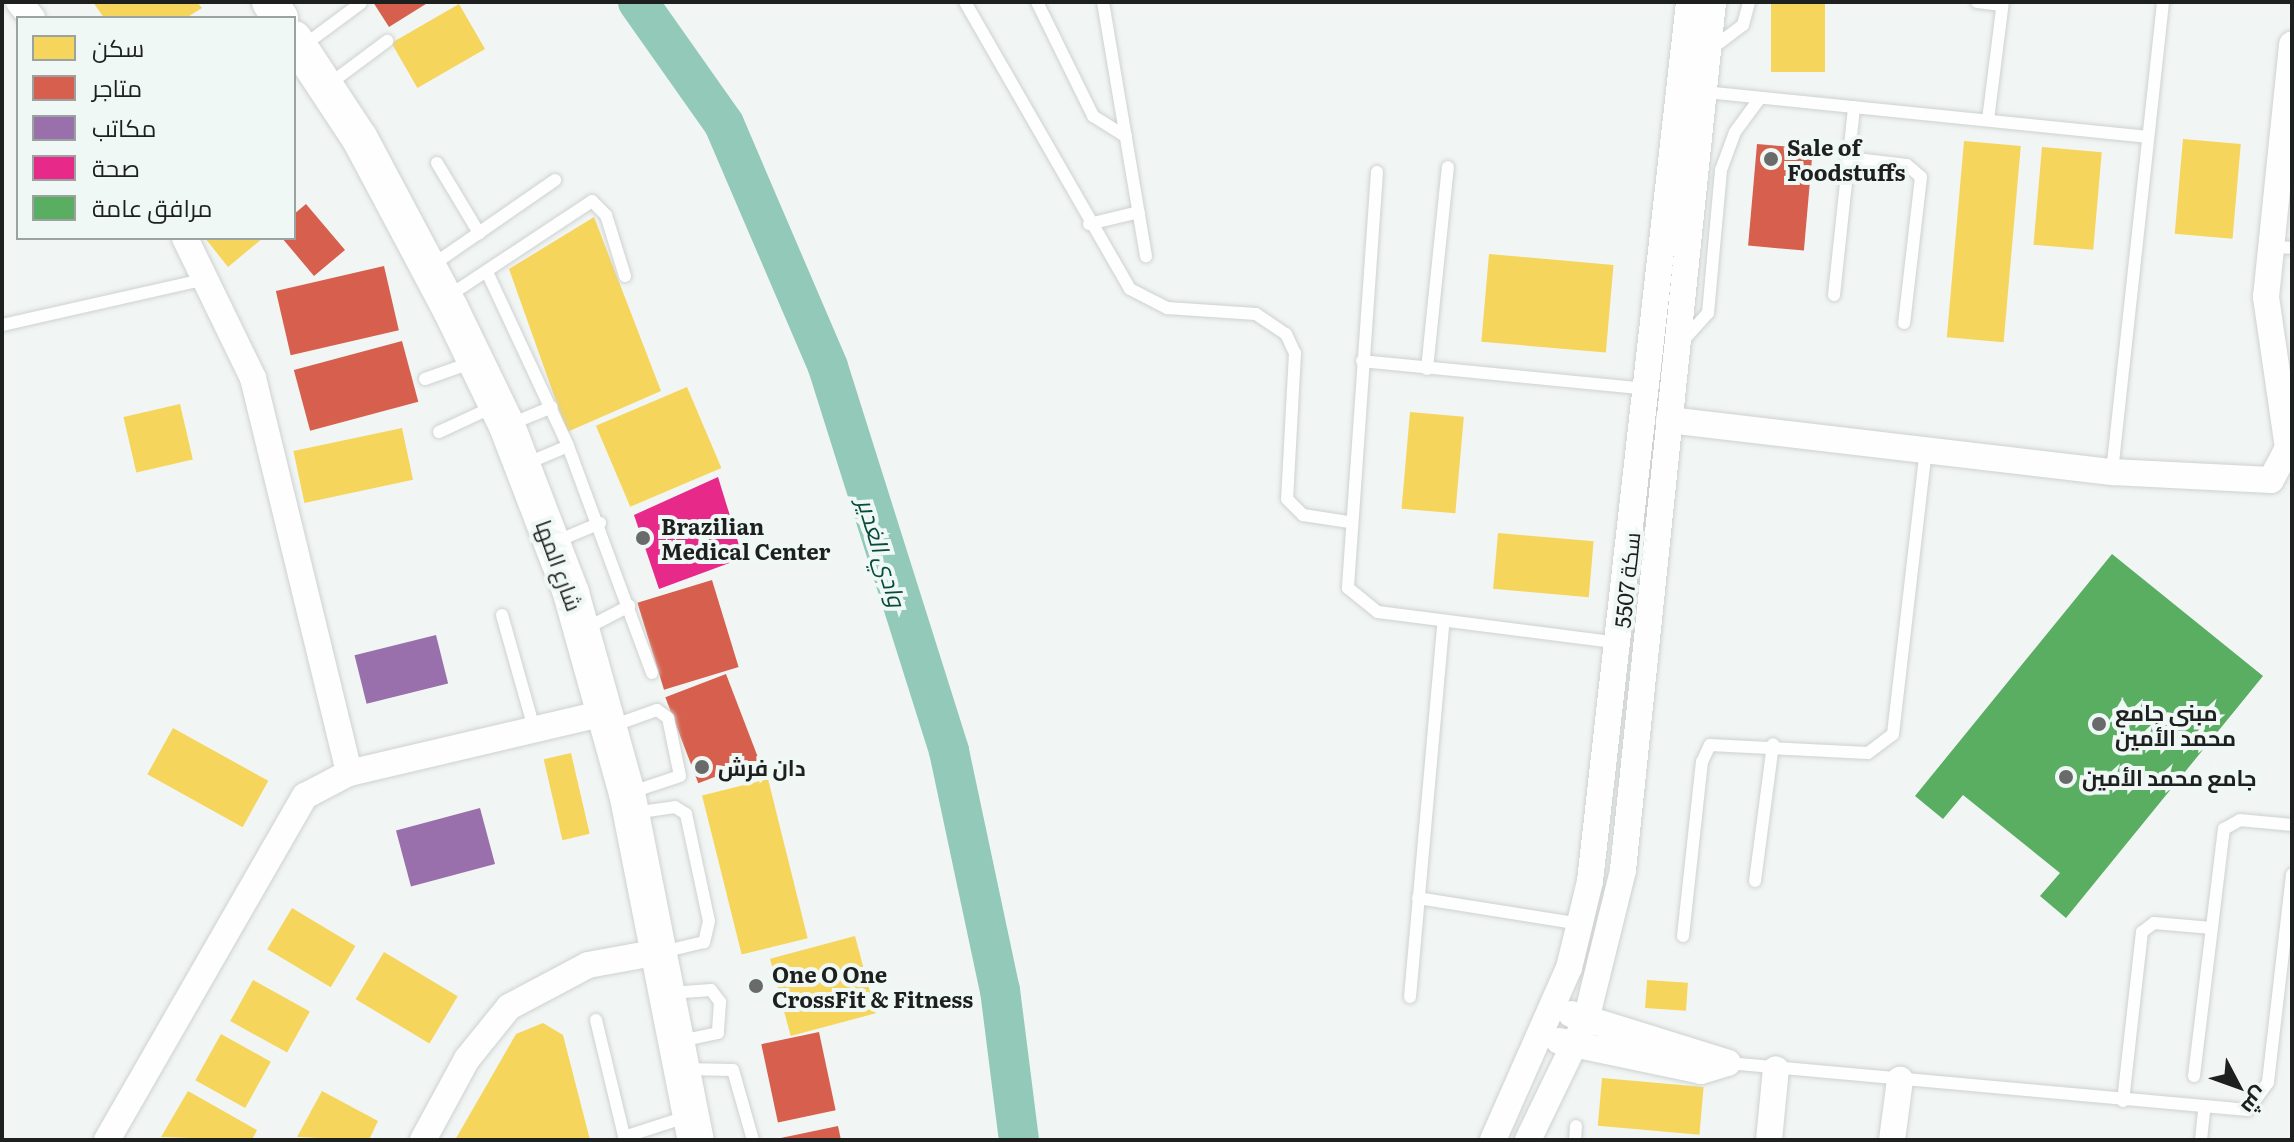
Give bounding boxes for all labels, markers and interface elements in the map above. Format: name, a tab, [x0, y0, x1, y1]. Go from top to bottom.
legend	[16, 16, 296, 240]
text: سكن	[92, 29, 144, 64]
text: متاجر	[92, 69, 142, 104]
text: مكاتب	[92, 109, 156, 144]
place label: Sale of Foodstuffs	[1787, 133, 1905, 184]
text: صحة	[92, 149, 140, 184]
marker: Sale of Foodstuffs	[1762, 150, 1780, 168]
text: مرافق عامة	[92, 189, 212, 224]
water label: وادي الغدير	[853, 494, 913, 610]
place label: Brazilian Medical Center	[661, 512, 830, 564]
street label: شارع المها	[531, 516, 589, 614]
marker: Brazilian Medical Center	[632, 527, 654, 549]
street label: سكة 5507	[1608, 531, 1644, 629]
place label: مبنى جامع محمد الأمين	[2115, 698, 2236, 750]
marker: مبنى جامع محمد الأمين	[2090, 715, 2108, 733]
place label: دان فرش	[718, 754, 806, 780]
marker: دان فرش	[693, 758, 711, 776]
place label: جامع محمد الأمين	[2082, 764, 2257, 790]
marker: جامع محمد الأمين	[2057, 768, 2075, 786]
place label: One O One CrossFit & Fitness	[772, 960, 973, 1012]
marker: One O One CrossFit & Fitness	[747, 977, 765, 995]
north arrow	[2198, 1046, 2278, 1126]
text: ش	[2235, 1081, 2278, 1124]

